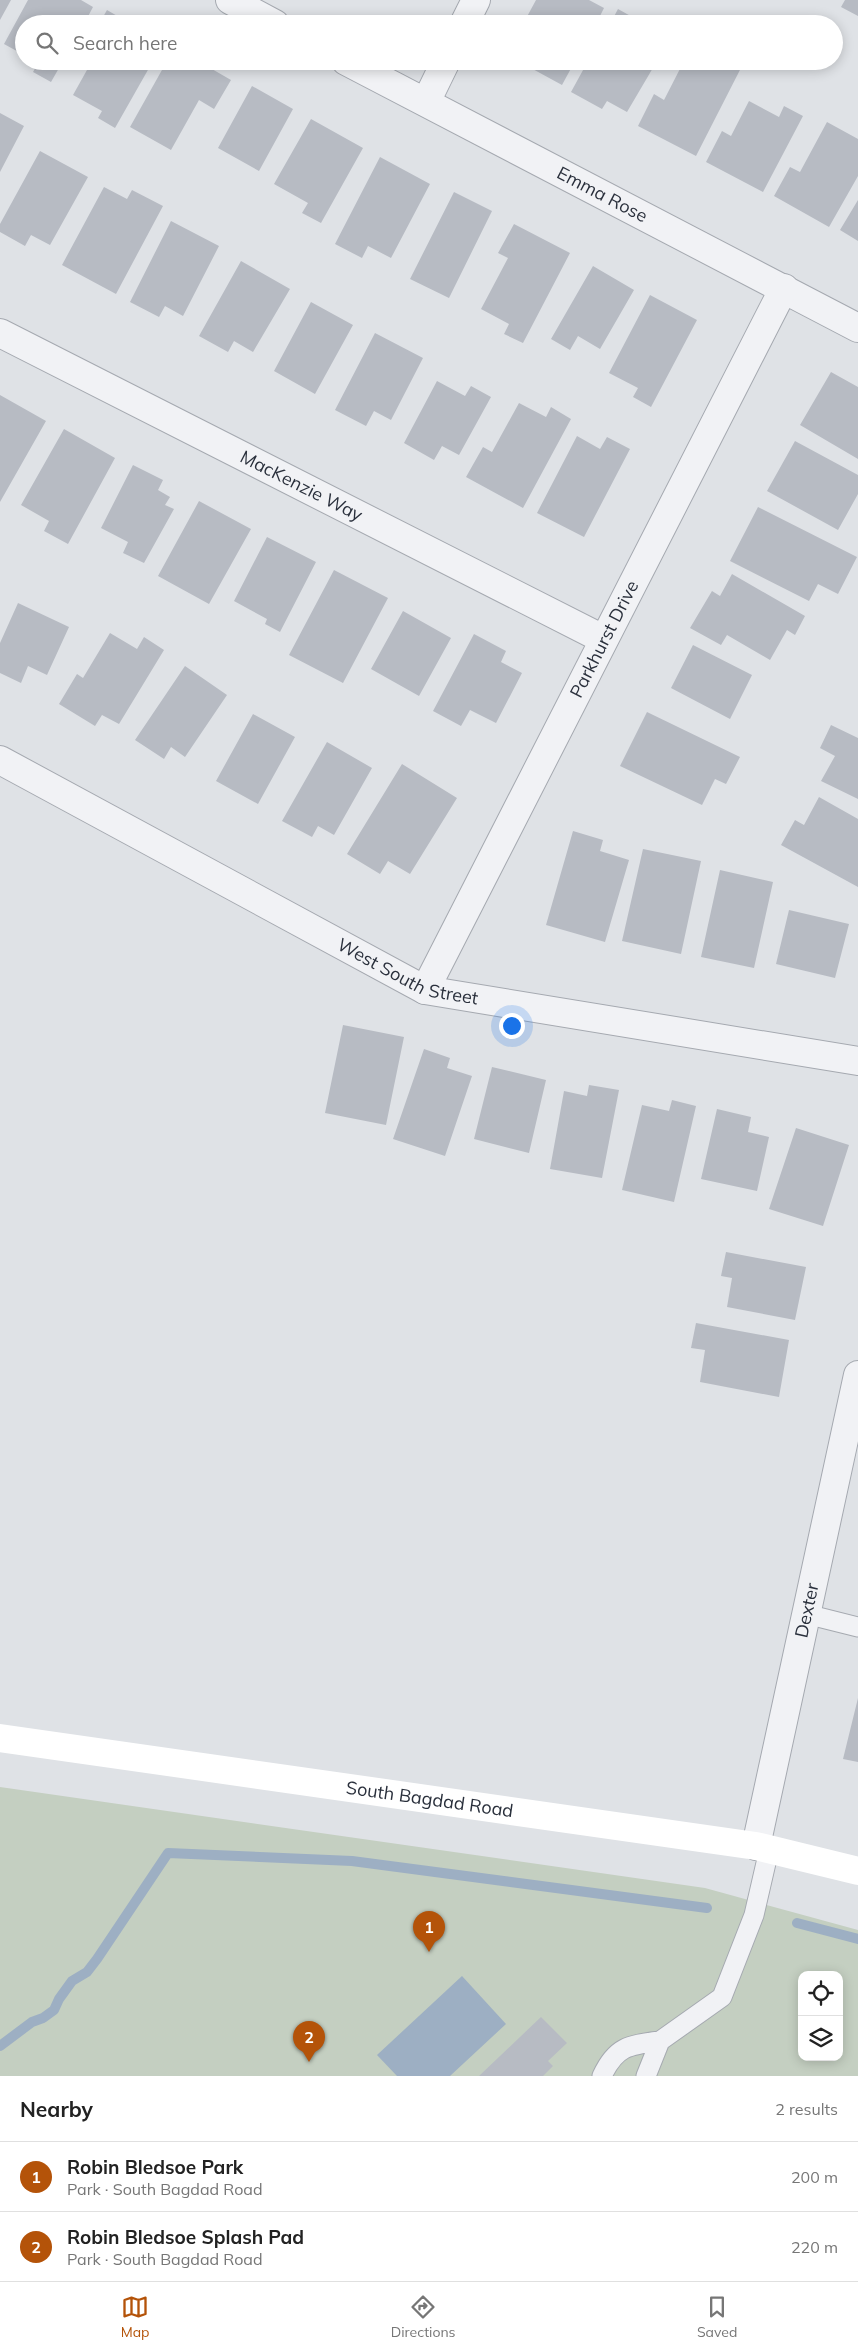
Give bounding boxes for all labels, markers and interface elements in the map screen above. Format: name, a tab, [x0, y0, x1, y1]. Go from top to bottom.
search box	[15, 15, 843, 70]
icon: search	[33, 29, 61, 57]
text: Search here	[73, 31, 177, 55]
street label: Emma Rose	[553, 161, 652, 227]
street label: MacKenzie Way	[237, 445, 367, 526]
street label: Parkhurst Drive	[564, 576, 643, 702]
street label: West South Street	[333, 933, 480, 1010]
your location	[499, 1013, 525, 1039]
street label: Dexter	[789, 1580, 824, 1640]
street label: South Bagdad Road	[345, 1776, 515, 1822]
pin: 1	[413, 1911, 445, 1952]
map controls	[798, 1971, 843, 2061]
button: locate	[798, 1971, 843, 2016]
button: layers	[798, 2016, 843, 2061]
pin: 2	[293, 2021, 325, 2062]
text: Nearby	[20, 2096, 93, 2122]
text: 2 results	[775, 2099, 838, 2119]
text: Robin Bledsoe Park	[67, 2155, 243, 2179]
text: 1	[31, 2167, 41, 2187]
text: 200 m	[791, 2167, 838, 2187]
text: Park · South Bagdad Road	[67, 2179, 263, 2199]
text: Robin Bledsoe Splash Pad	[67, 2225, 304, 2249]
text: 2	[31, 2237, 41, 2257]
text: 220 m	[791, 2237, 838, 2257]
text: Park · South Bagdad Road	[67, 2249, 263, 2269]
tab: Map	[121, 2293, 149, 2341]
tab: Directions	[391, 2293, 456, 2341]
tab: Saved	[697, 2293, 737, 2341]

